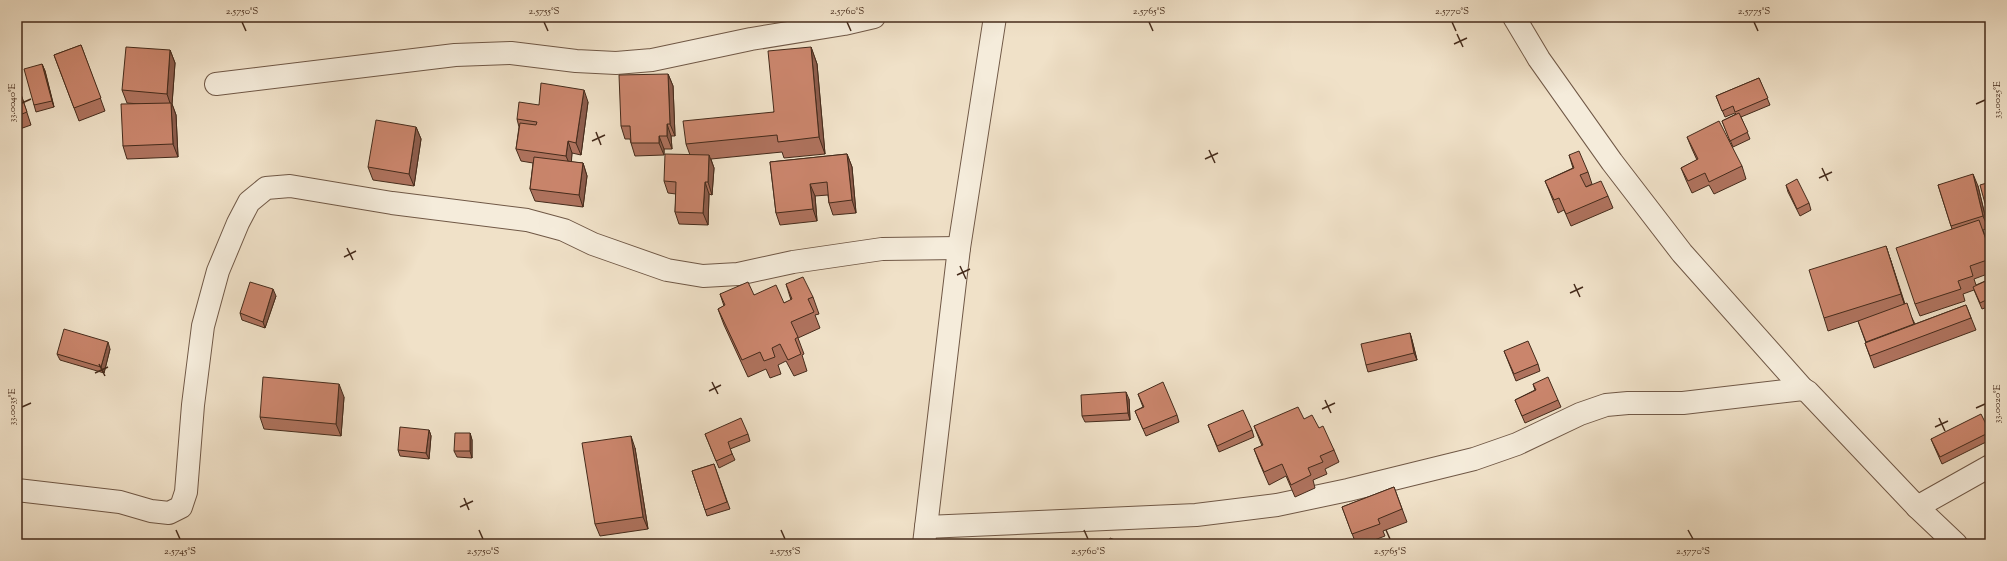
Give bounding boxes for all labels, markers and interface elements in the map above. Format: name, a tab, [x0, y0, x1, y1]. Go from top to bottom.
text: 2.5750°S	[226, 4, 258, 19]
text: 2.5755°S	[528, 4, 560, 19]
text: 2.5760°S	[830, 4, 864, 19]
text: 2.5765°S	[1133, 4, 1165, 19]
text: 2.5770°S	[1435, 4, 1469, 19]
text: 2.5775°S	[1738, 4, 1770, 19]
text: 33.0025°E	[1990, 81, 2005, 119]
text: 33.0040°E	[5, 83, 20, 123]
text: 33.0020°E	[1990, 384, 2005, 424]
text: 33.0035°E	[5, 389, 20, 426]
text: 2.5745°S	[164, 544, 196, 559]
text: 2.5750°S	[467, 544, 499, 559]
text: 2.5755°S	[769, 544, 801, 559]
text: 2.5760°S	[1071, 544, 1105, 559]
text: 2.5765°S	[1374, 544, 1406, 559]
text: 2.5770°S	[1676, 544, 1710, 559]

